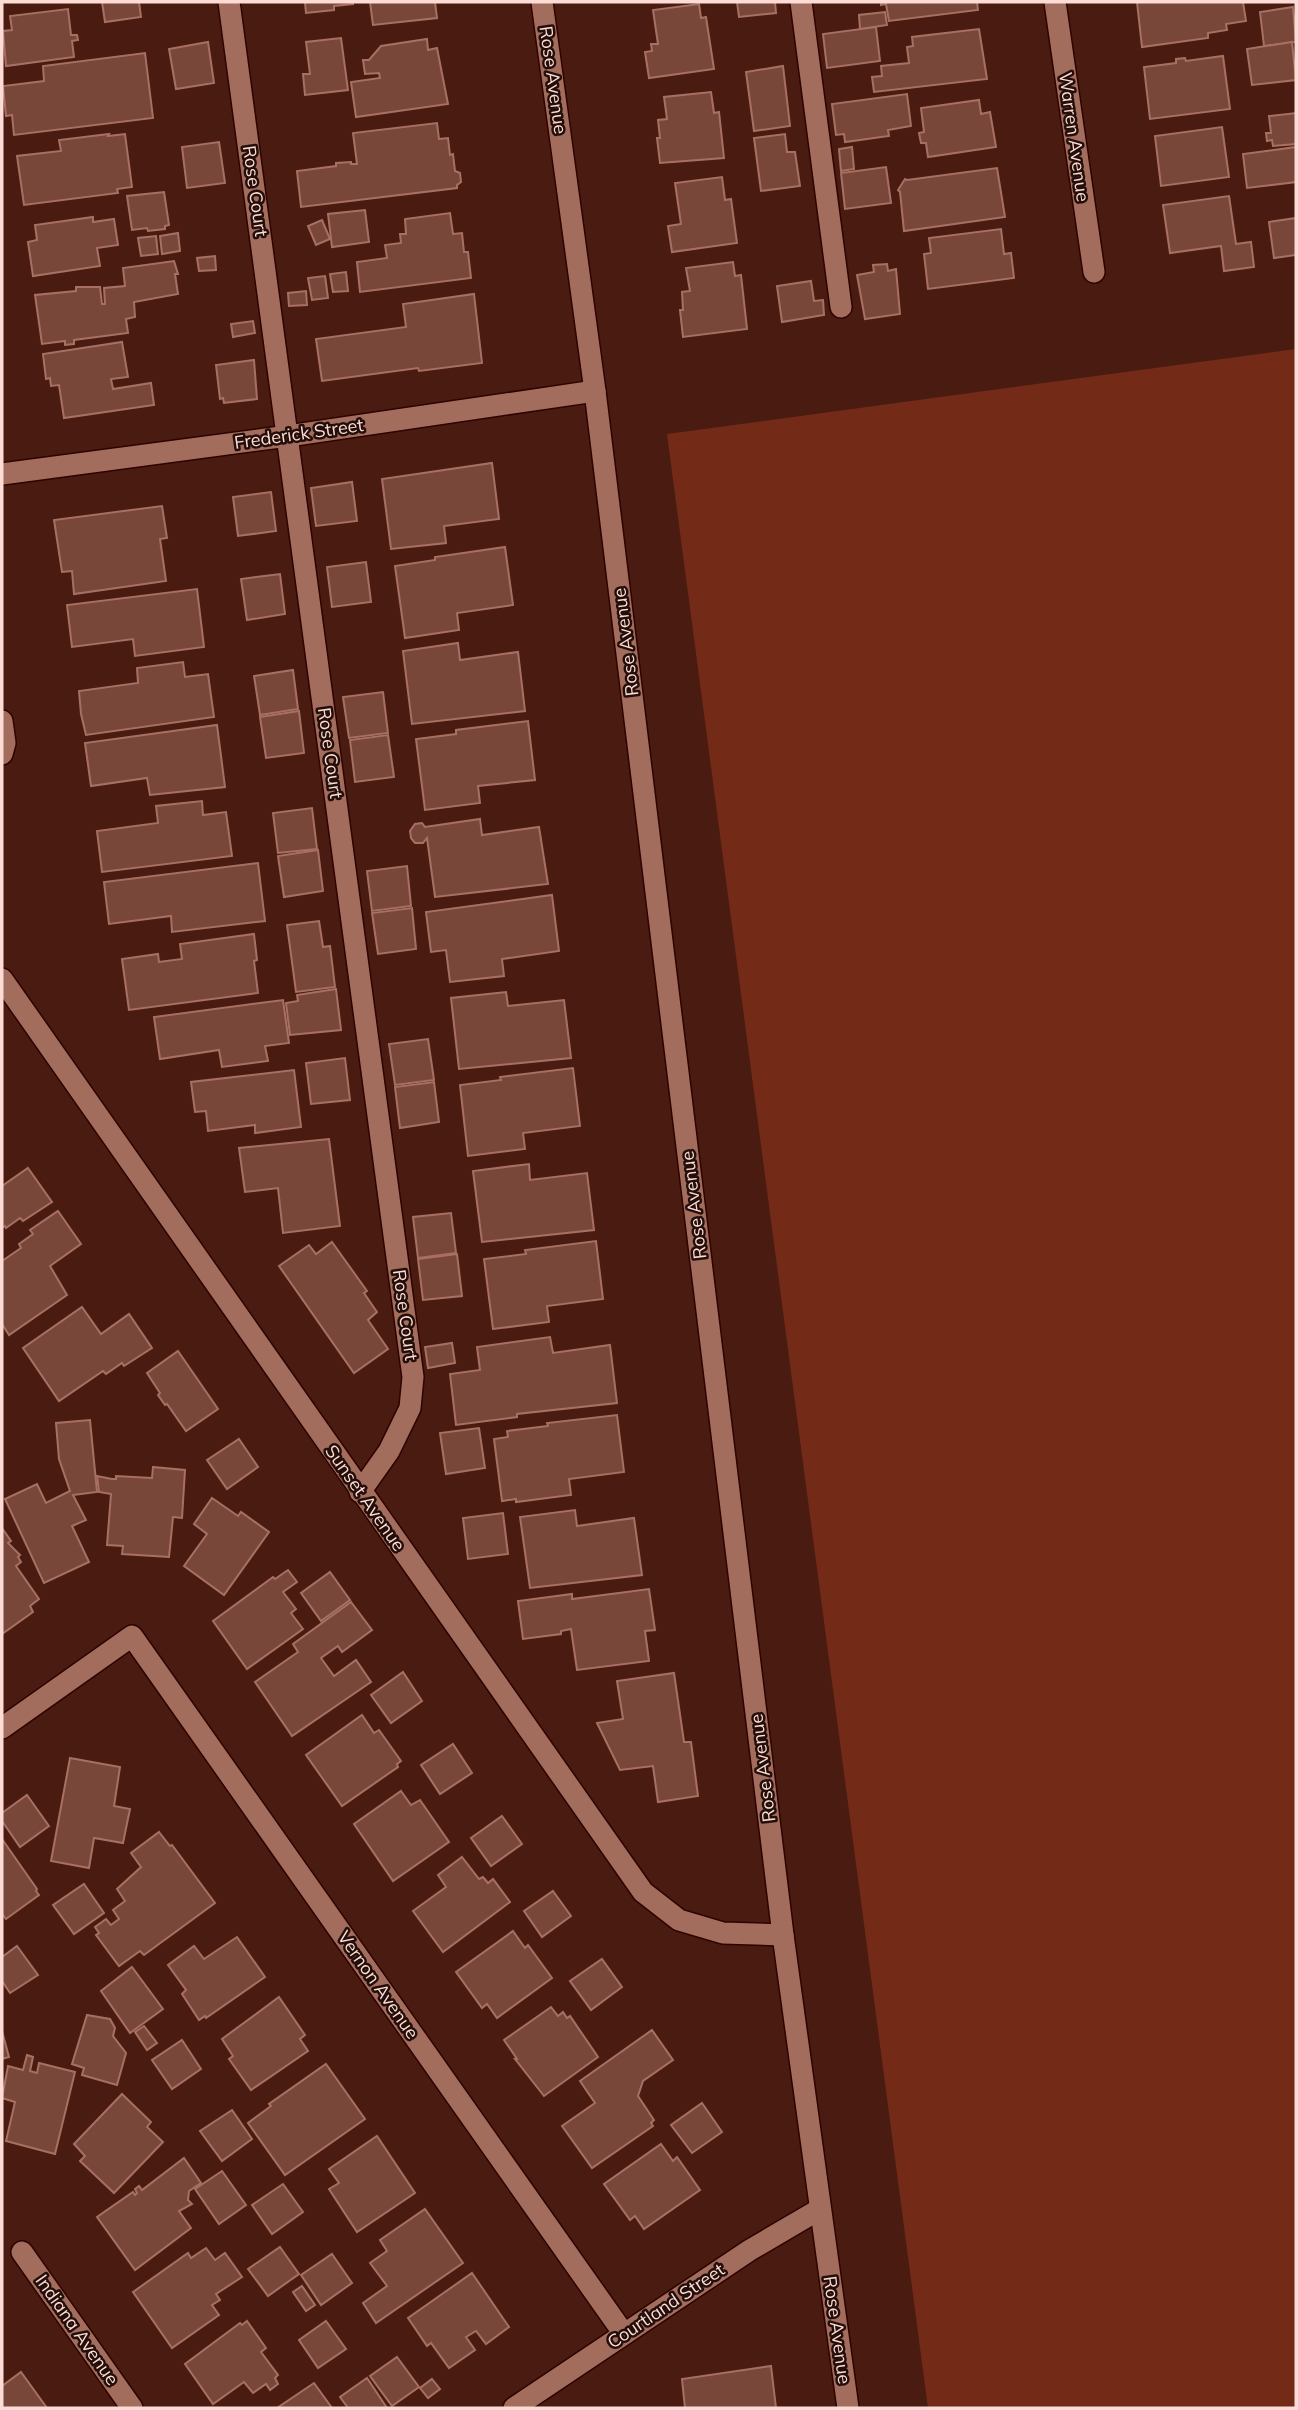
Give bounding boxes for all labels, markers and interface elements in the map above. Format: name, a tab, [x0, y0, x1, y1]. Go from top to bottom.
street label: Rose Avenue	[535, 25, 572, 135]
street label: Warren Avenue	[1054, 71, 1095, 203]
street label: Rose Court	[238, 144, 273, 238]
street label: Frederick Street	[233, 413, 365, 454]
street label: Rose Avenue	[607, 587, 644, 697]
street label: Rose Court	[313, 706, 348, 800]
street label: Rose Avenue	[675, 1150, 712, 1260]
street label: Rose Court	[388, 1268, 423, 1362]
street label: Sunset Avenue	[320, 1440, 411, 1555]
street label: Rose Avenue	[744, 1713, 781, 1823]
street label: Vernon Avenue	[333, 1926, 424, 2043]
street label: Courtland Street	[603, 2258, 729, 2353]
street label: Indiana Avenue	[31, 2270, 124, 2389]
street label: Rose Avenue	[819, 2275, 856, 2385]

